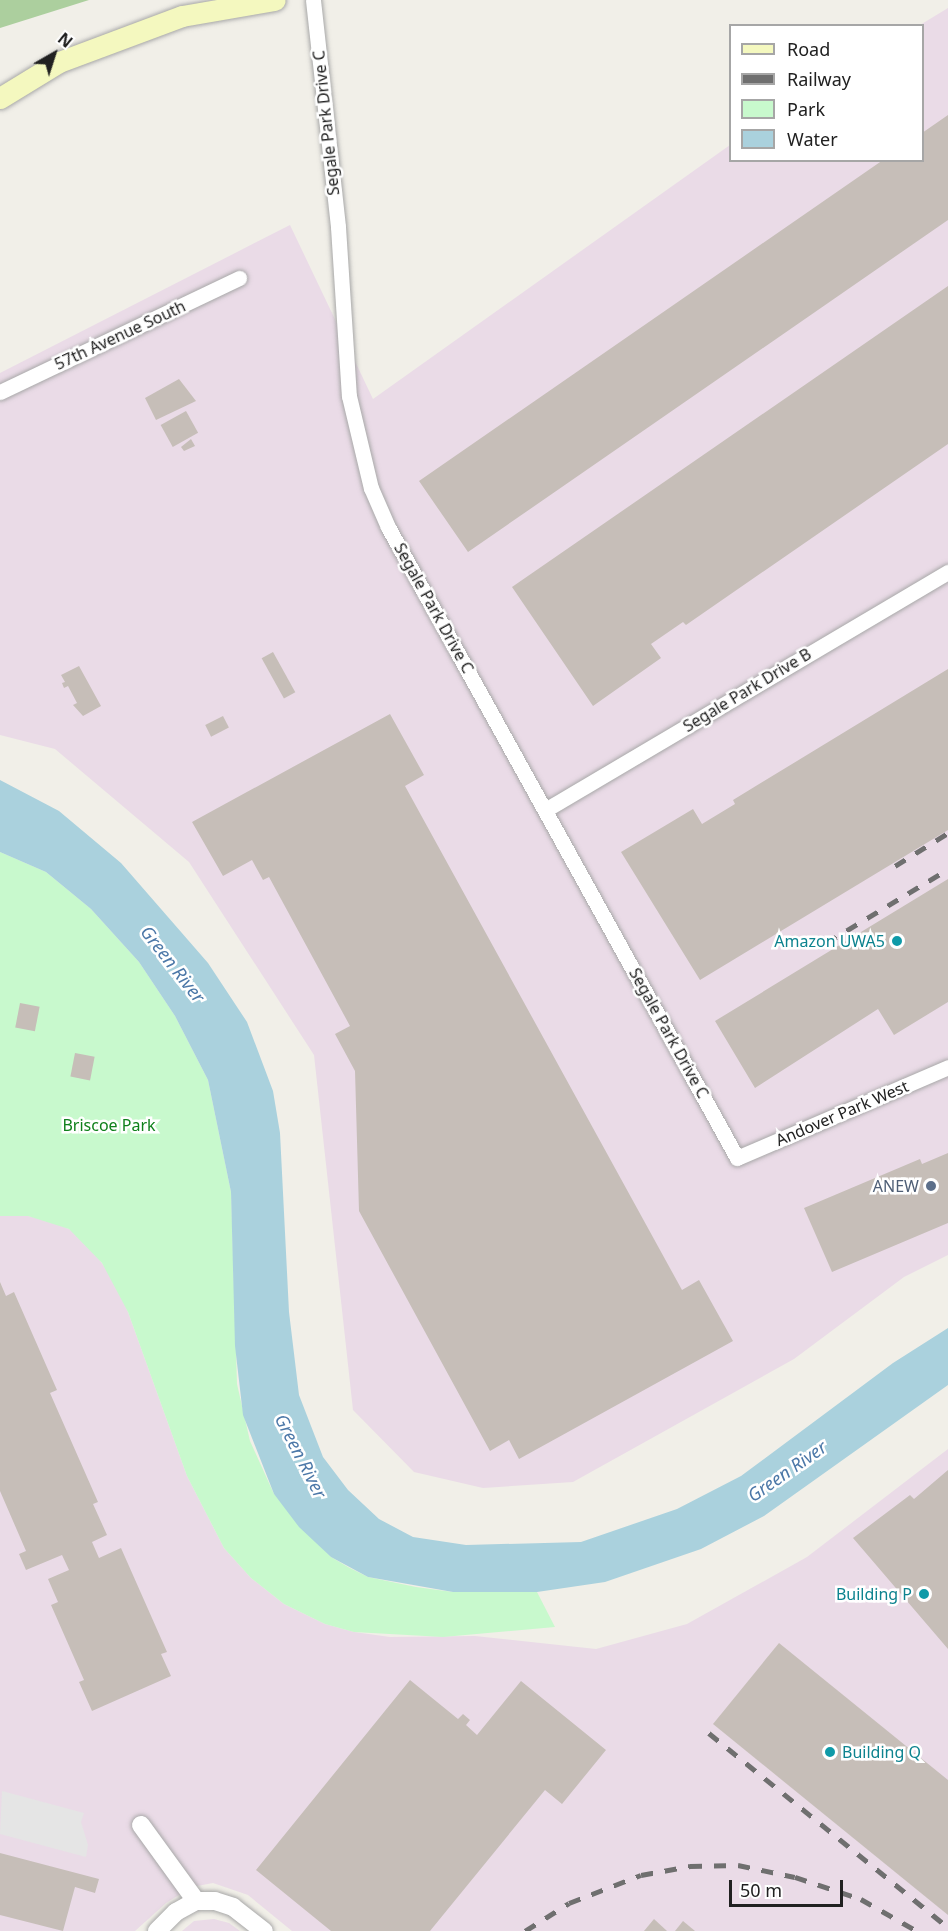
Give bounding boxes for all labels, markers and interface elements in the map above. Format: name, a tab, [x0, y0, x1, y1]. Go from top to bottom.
north arrow	[24, 24, 84, 84]
legend	[729, 24, 924, 162]
text: N	[53, 27, 77, 53]
text: Road	[787, 37, 830, 61]
street label: Segale Park Drive C	[309, 50, 343, 196]
text: Railway	[787, 67, 851, 91]
text: Park	[787, 97, 825, 121]
text: Water	[787, 127, 838, 151]
street label: 57th Avenue South	[51, 296, 189, 374]
street label: Segale Park Drive C	[390, 540, 478, 676]
street label: Segale Park Drive B	[679, 644, 815, 736]
water label: Green River	[136, 921, 210, 1007]
place label: Amazon UWA5	[774, 931, 885, 951]
marker: Amazon UWA5	[890, 934, 904, 948]
street label: Segale Park Drive C	[625, 965, 713, 1101]
street label: Andover Park West	[773, 1076, 911, 1150]
park label: Briscoe Park	[62, 1115, 156, 1135]
place label: ANEW	[873, 1176, 919, 1196]
marker: ANEW	[924, 1179, 938, 1193]
water label: Green River	[271, 1410, 331, 1502]
water label: Green River	[743, 1436, 831, 1506]
place label: Building P	[836, 1584, 912, 1604]
marker: Building P	[917, 1587, 931, 1601]
place label: Building Q	[842, 1742, 921, 1762]
marker: Building Q	[823, 1745, 837, 1759]
scale bar	[732, 1868, 846, 1906]
text: 50 m	[740, 1878, 782, 1902]

